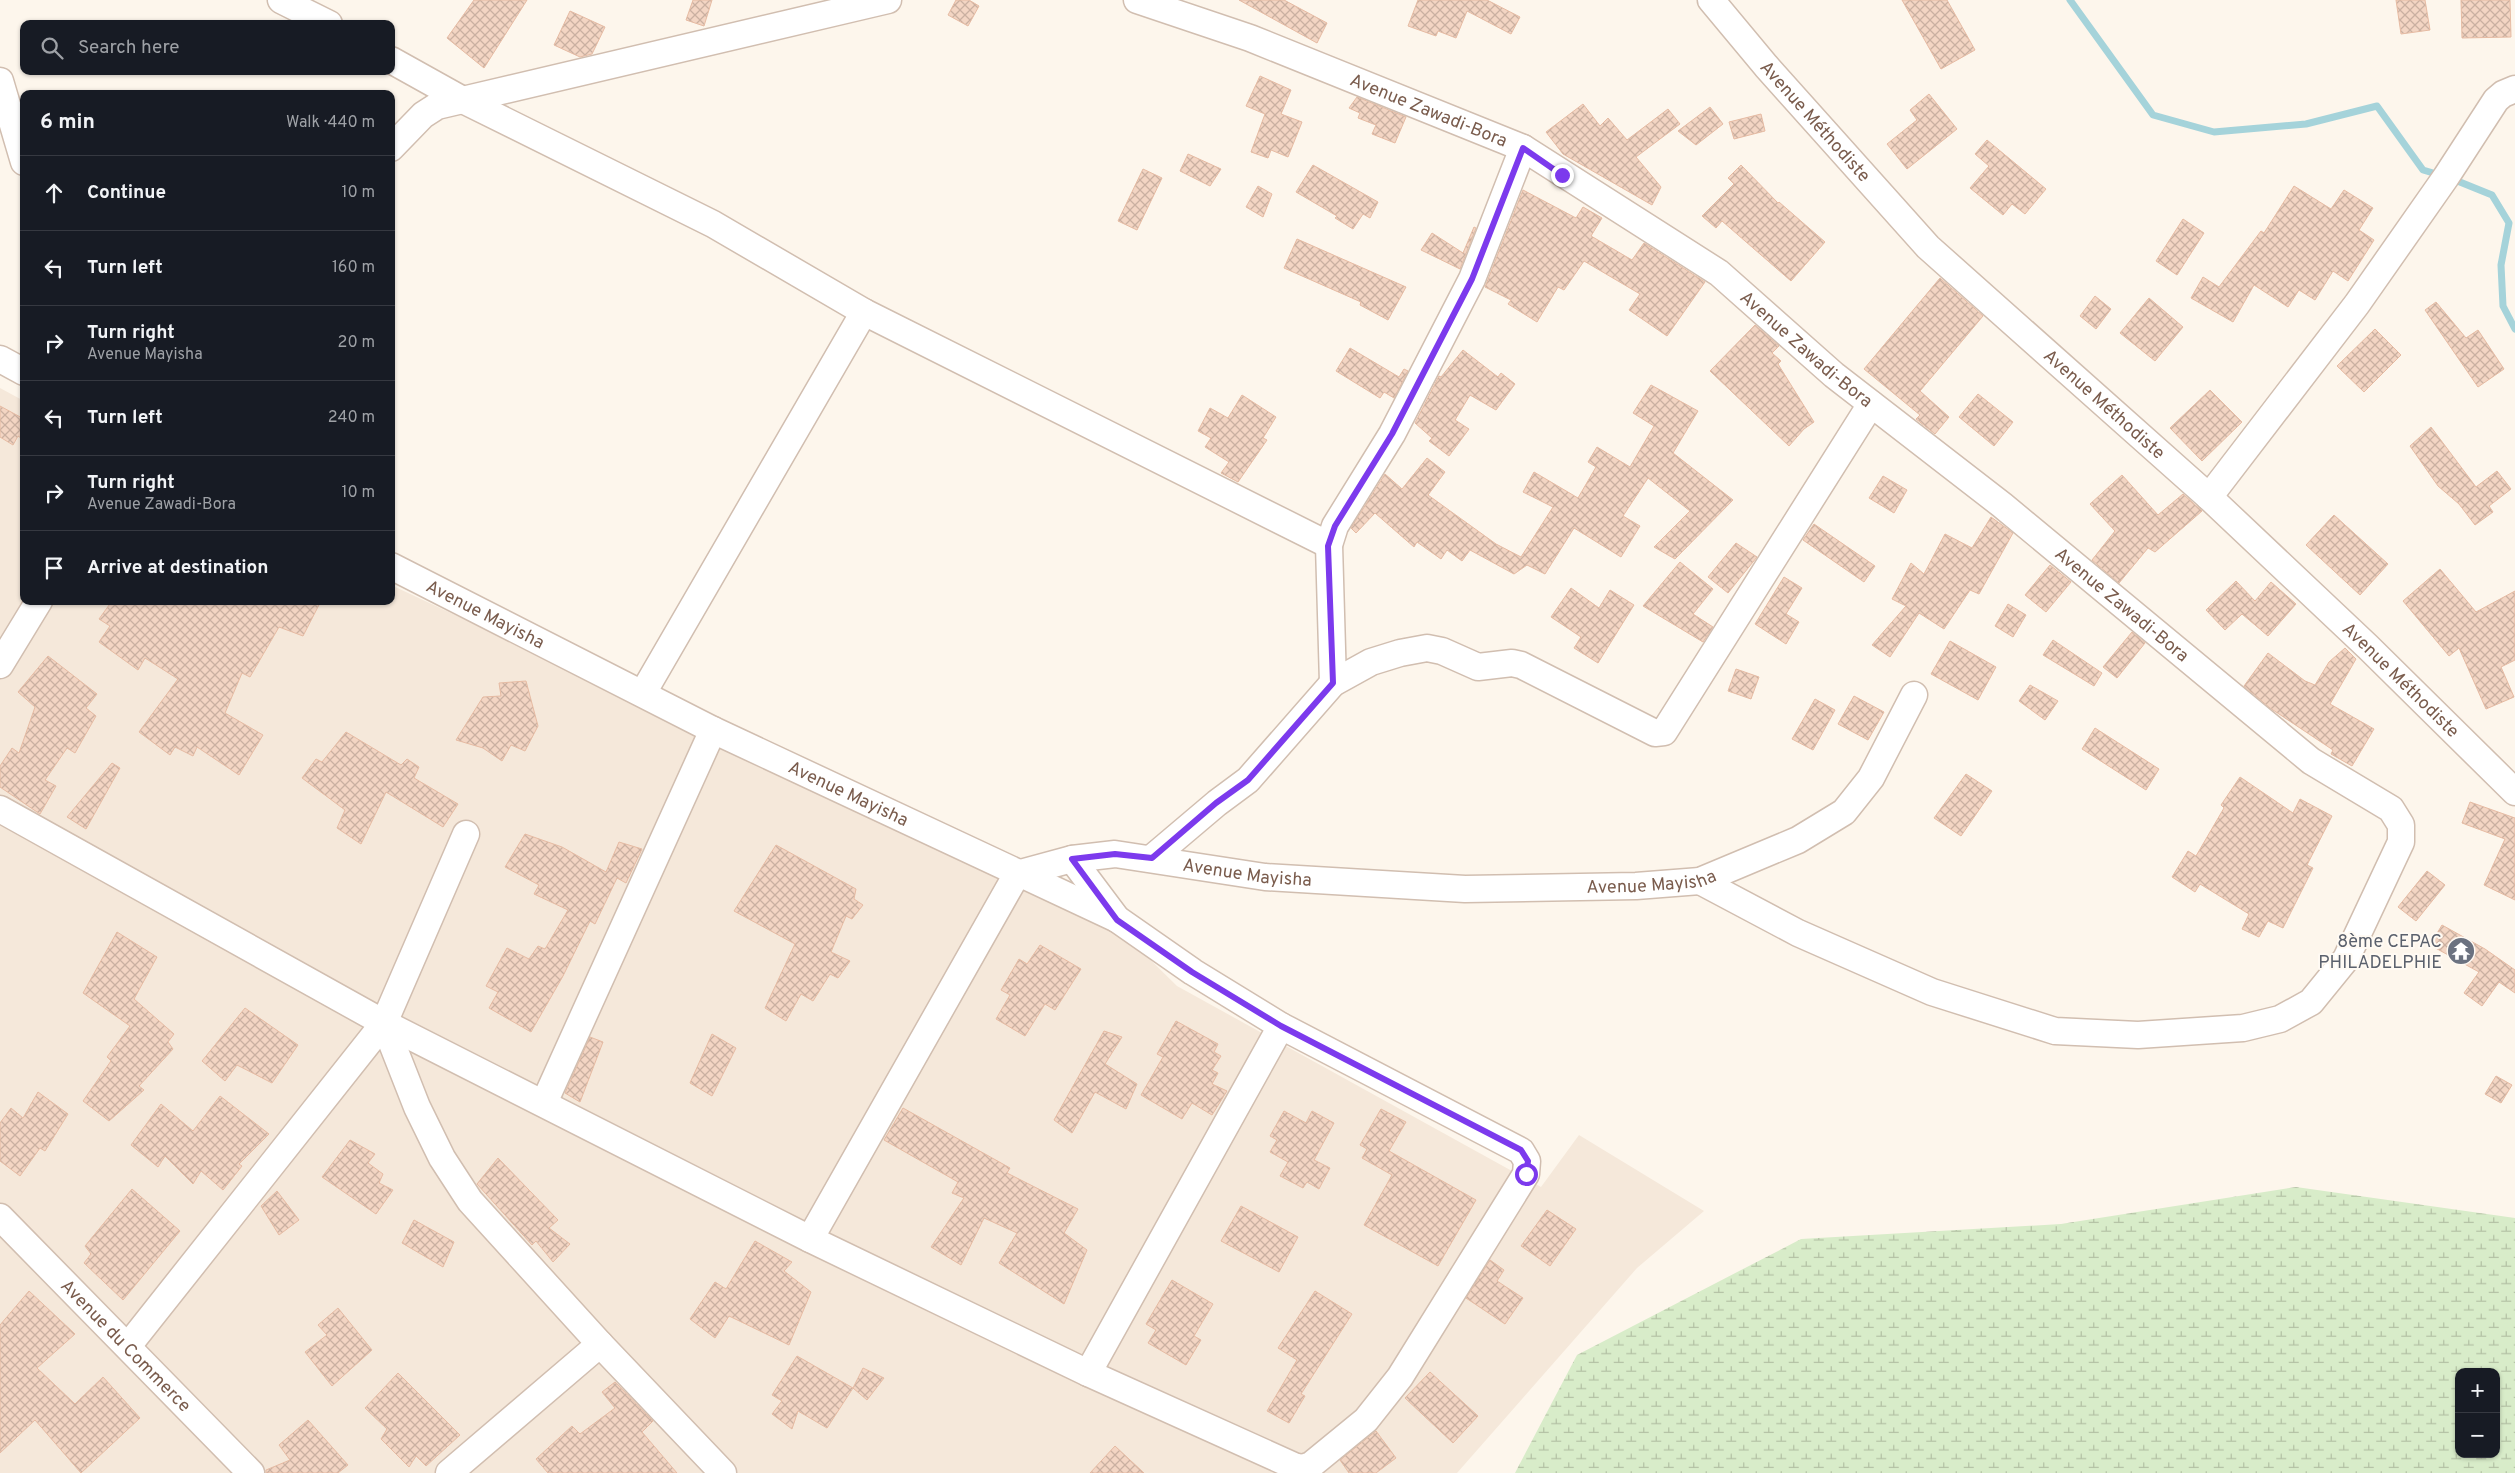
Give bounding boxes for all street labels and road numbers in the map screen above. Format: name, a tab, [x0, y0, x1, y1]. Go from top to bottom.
street label: Avenue Méthodiste	[1754, 57, 1875, 188]
street label: Avenue Zawadi-Bora	[1346, 69, 1510, 153]
street label: Avenue Zawadi-Bora	[1734, 287, 1877, 413]
street label: Avenue Méthodiste	[2038, 345, 2169, 465]
street label: Avenue Zawadi-Bora	[2049, 543, 2193, 668]
street label: Avenue Mayisha	[422, 576, 548, 655]
street label: Avenue Méthodiste	[2336, 618, 2463, 743]
street label: Avenue Mayisha	[784, 757, 912, 833]
street label: Avenue Mayisha	[1181, 855, 1313, 893]
street label: Avenue Mayisha	[1586, 865, 1720, 900]
street label: Avenue du Commerce	[55, 1275, 195, 1418]

